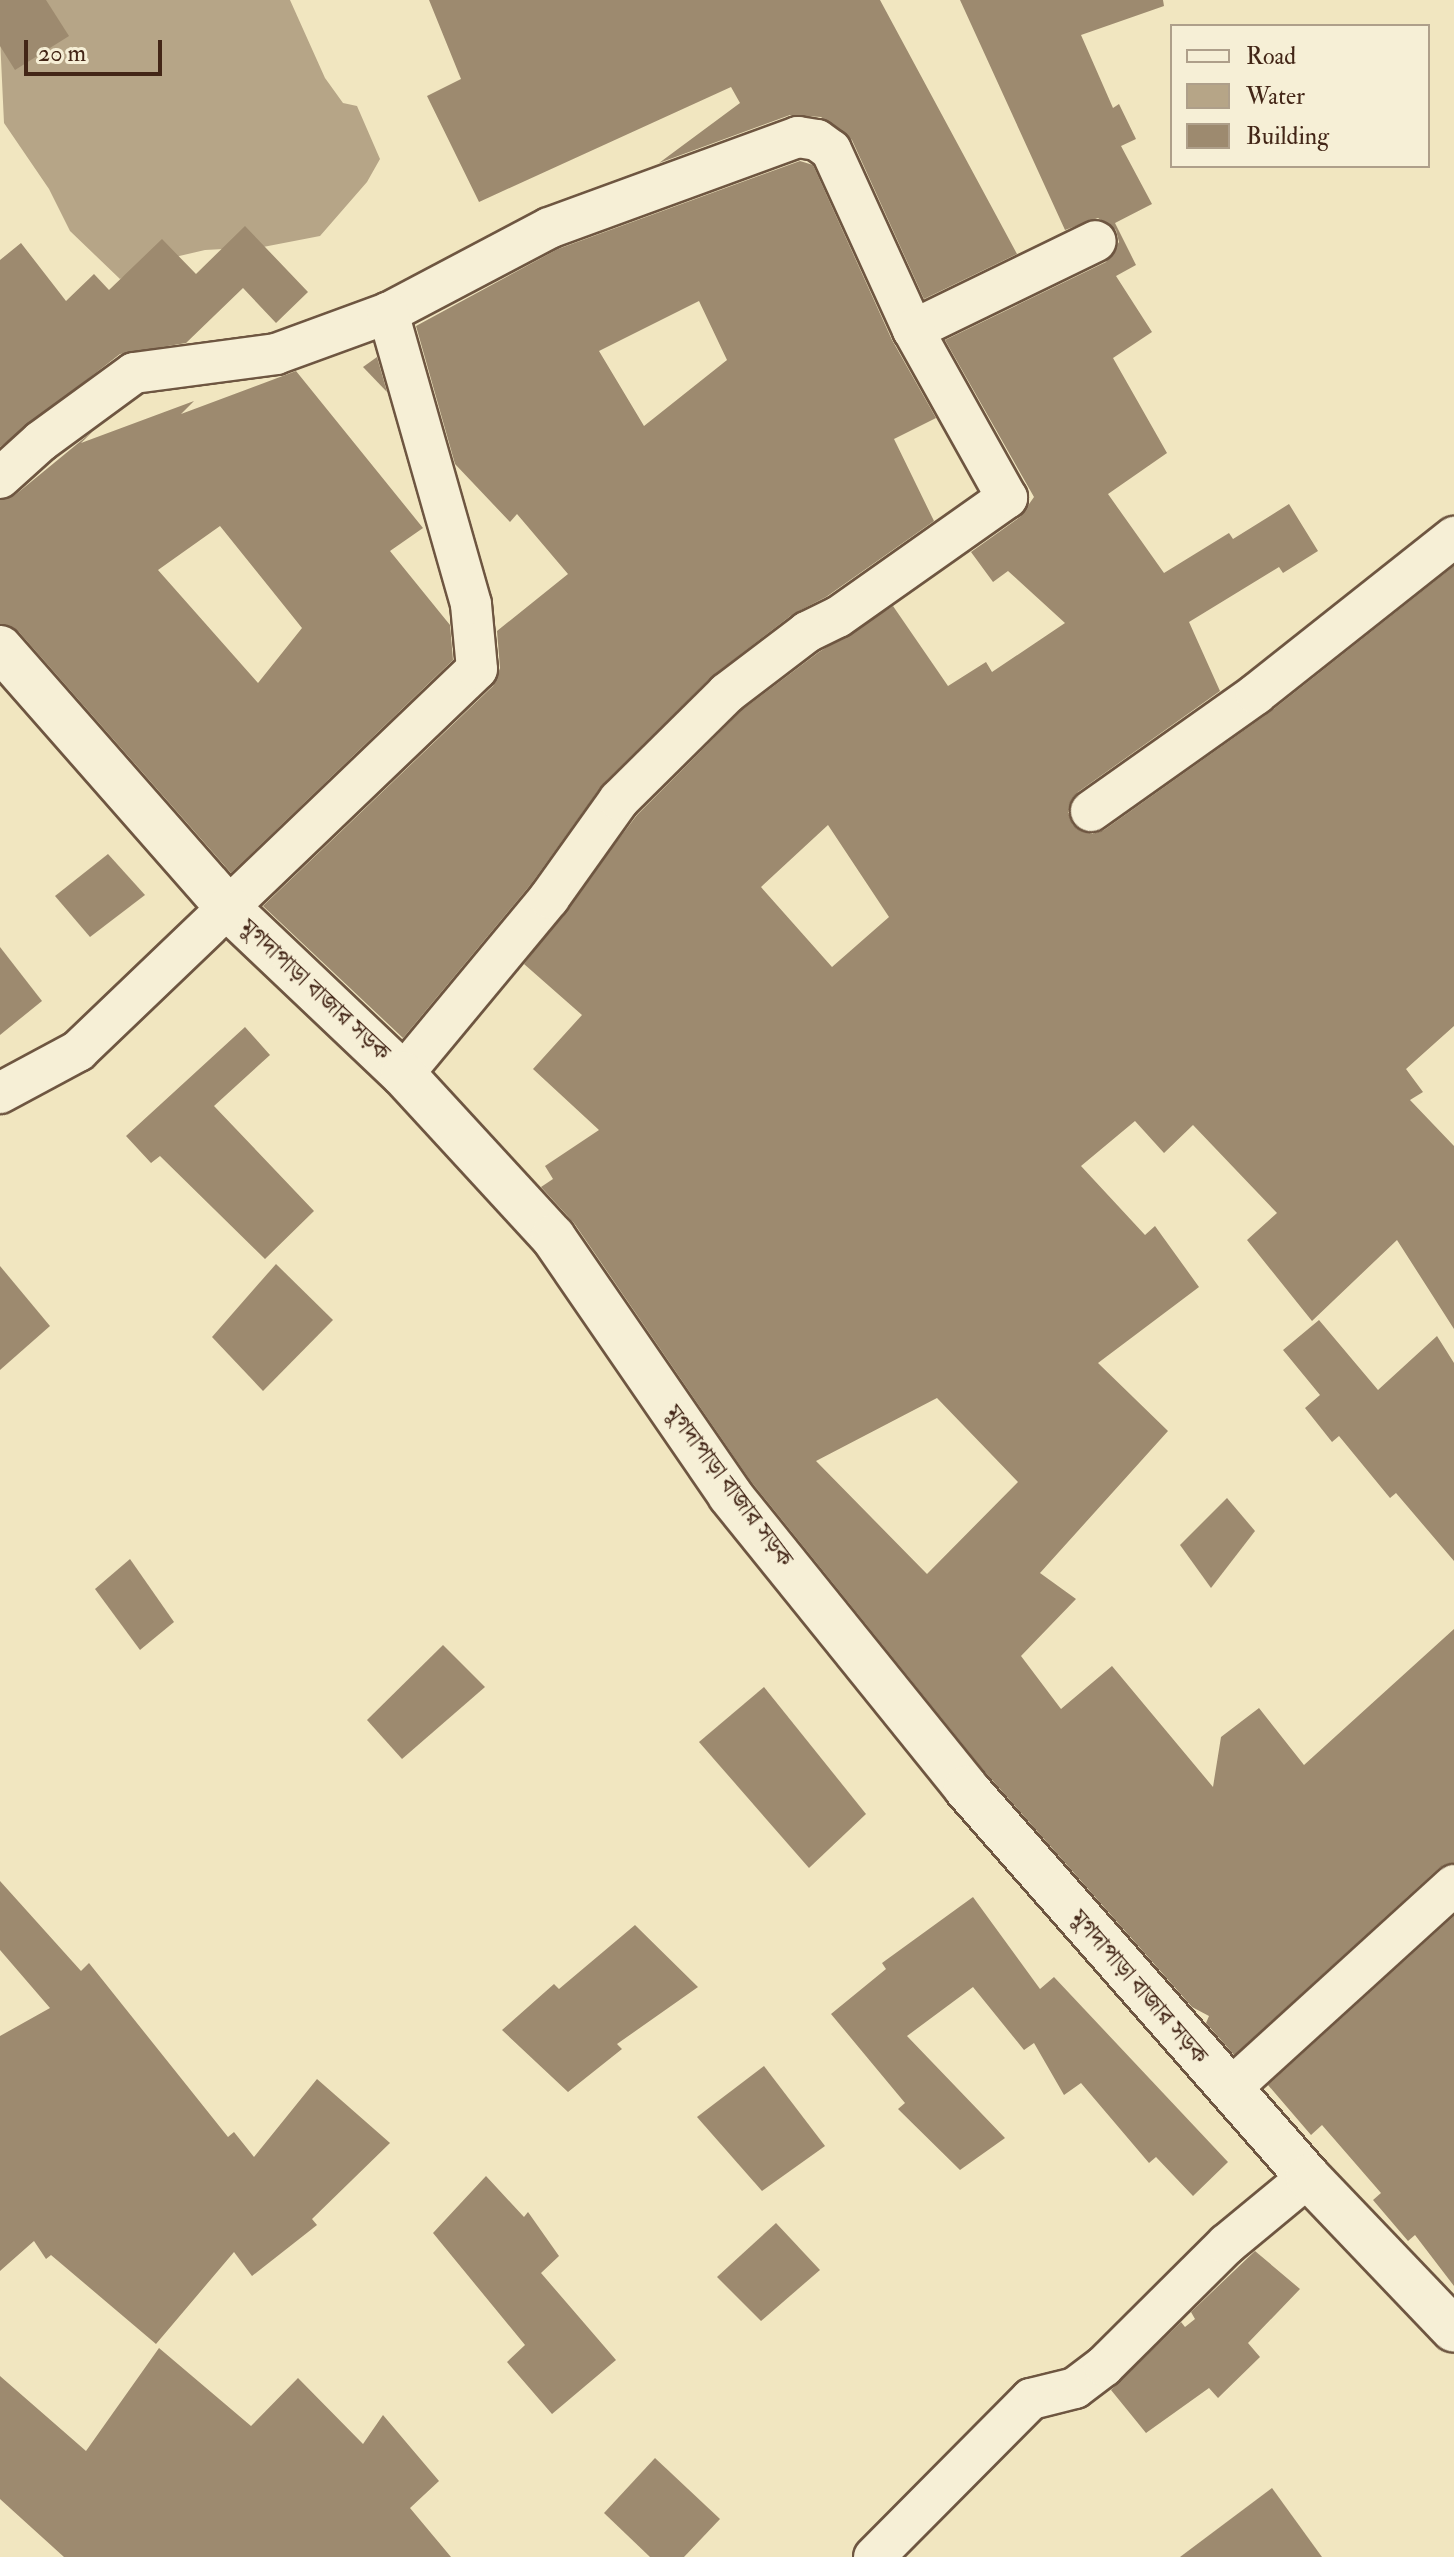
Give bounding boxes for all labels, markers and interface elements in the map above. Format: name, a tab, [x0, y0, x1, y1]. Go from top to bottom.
scale bar	[28, 24, 166, 74]
legend	[1170, 24, 1430, 168]
text: 20 m	[38, 38, 86, 69]
text: Road	[1246, 41, 1296, 72]
text: Water	[1246, 81, 1305, 112]
text: Building	[1246, 121, 1329, 152]
street label: মুগদাপাড়া বাজার সড়ক	[234, 913, 396, 1067]
street label: মুগদাপাড়া বাজার সড়ক	[659, 1400, 799, 1572]
street label: মুগদাপাড়া বাজার সড়ক	[1064, 1904, 1214, 2070]

